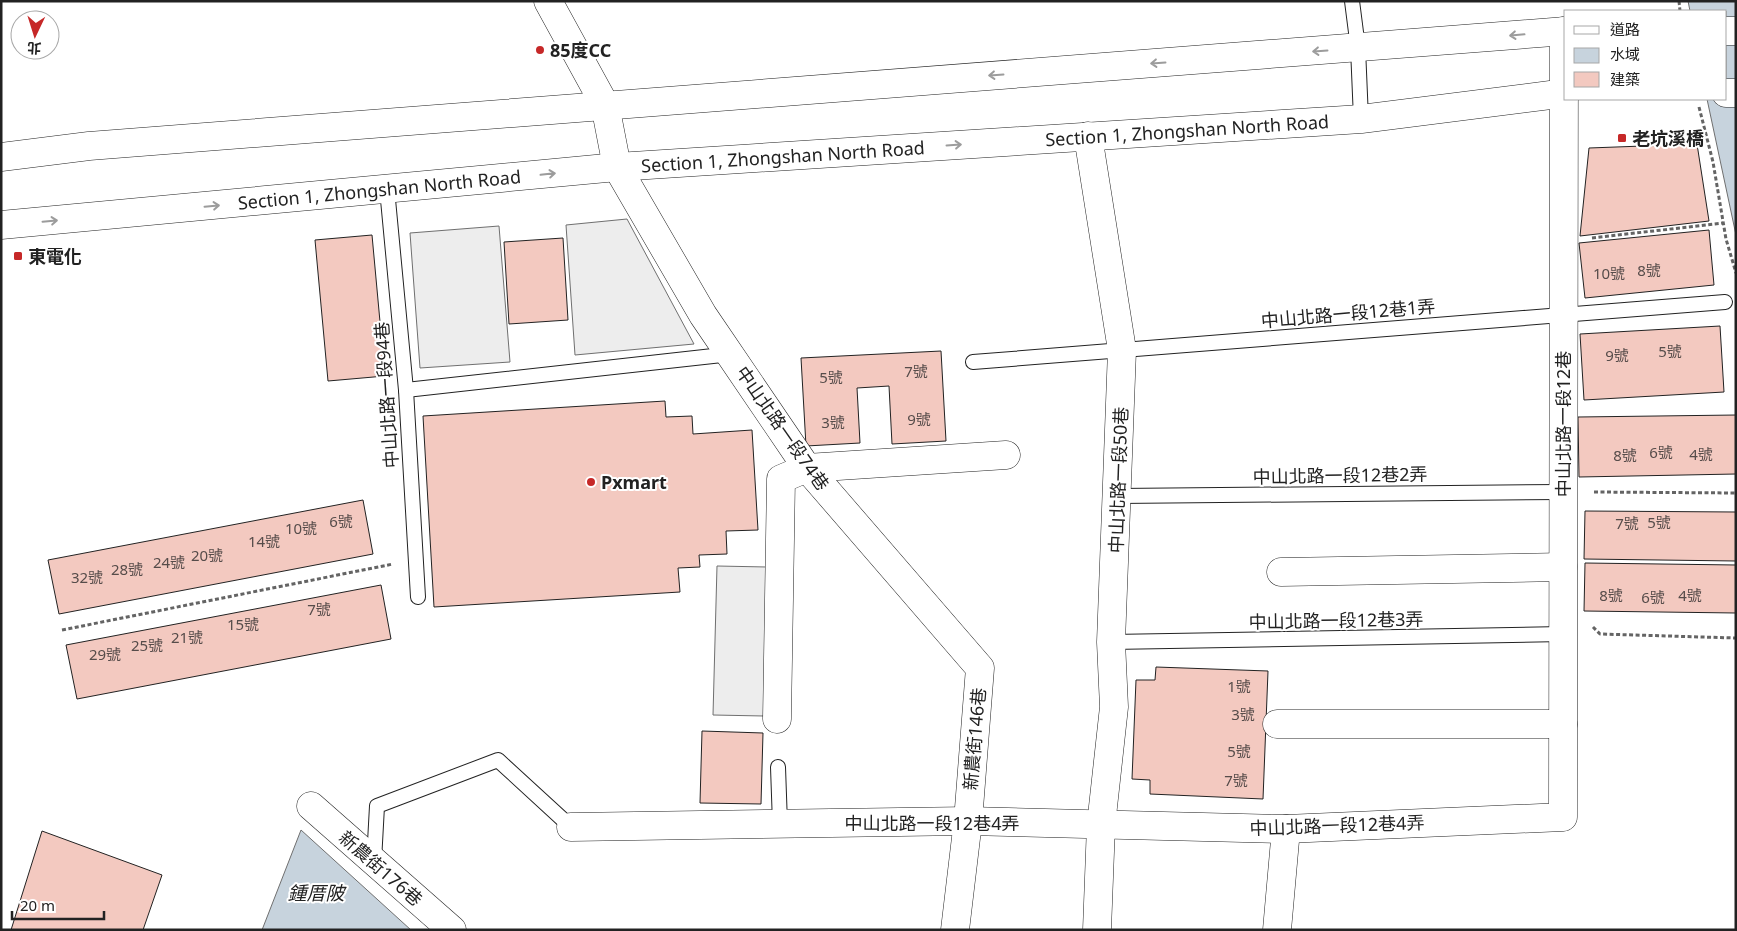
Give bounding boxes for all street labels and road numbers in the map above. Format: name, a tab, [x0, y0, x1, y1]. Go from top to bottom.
street label: Section 1, Zhongshan North Road	[1045, 109, 1330, 151]
street label: Section 1, Zhongshan North Road	[640, 135, 925, 177]
street label: Section 1, Zhongshan North Road	[237, 164, 522, 215]
street label: 中山北路一段12巷1弄	[1260, 293, 1436, 333]
street label: 中山北路一段94巷	[369, 321, 403, 469]
street label: 中山北路一段12巷	[1551, 351, 1575, 497]
street label: 中山北路一段74巷	[731, 361, 835, 495]
street label: 中山北路一段50巷	[1103, 406, 1133, 554]
street label: 中山北路一段12巷2弄	[1252, 461, 1428, 489]
street label: 中山北路一段12巷3弄	[1248, 606, 1424, 634]
street label: 新農街146巷	[958, 687, 990, 791]
street label: 中山北路一段12巷4弄	[1249, 810, 1425, 840]
street label: 中山北路一段12巷4弄	[845, 811, 1019, 835]
street label: 新農街176巷	[334, 825, 428, 911]

